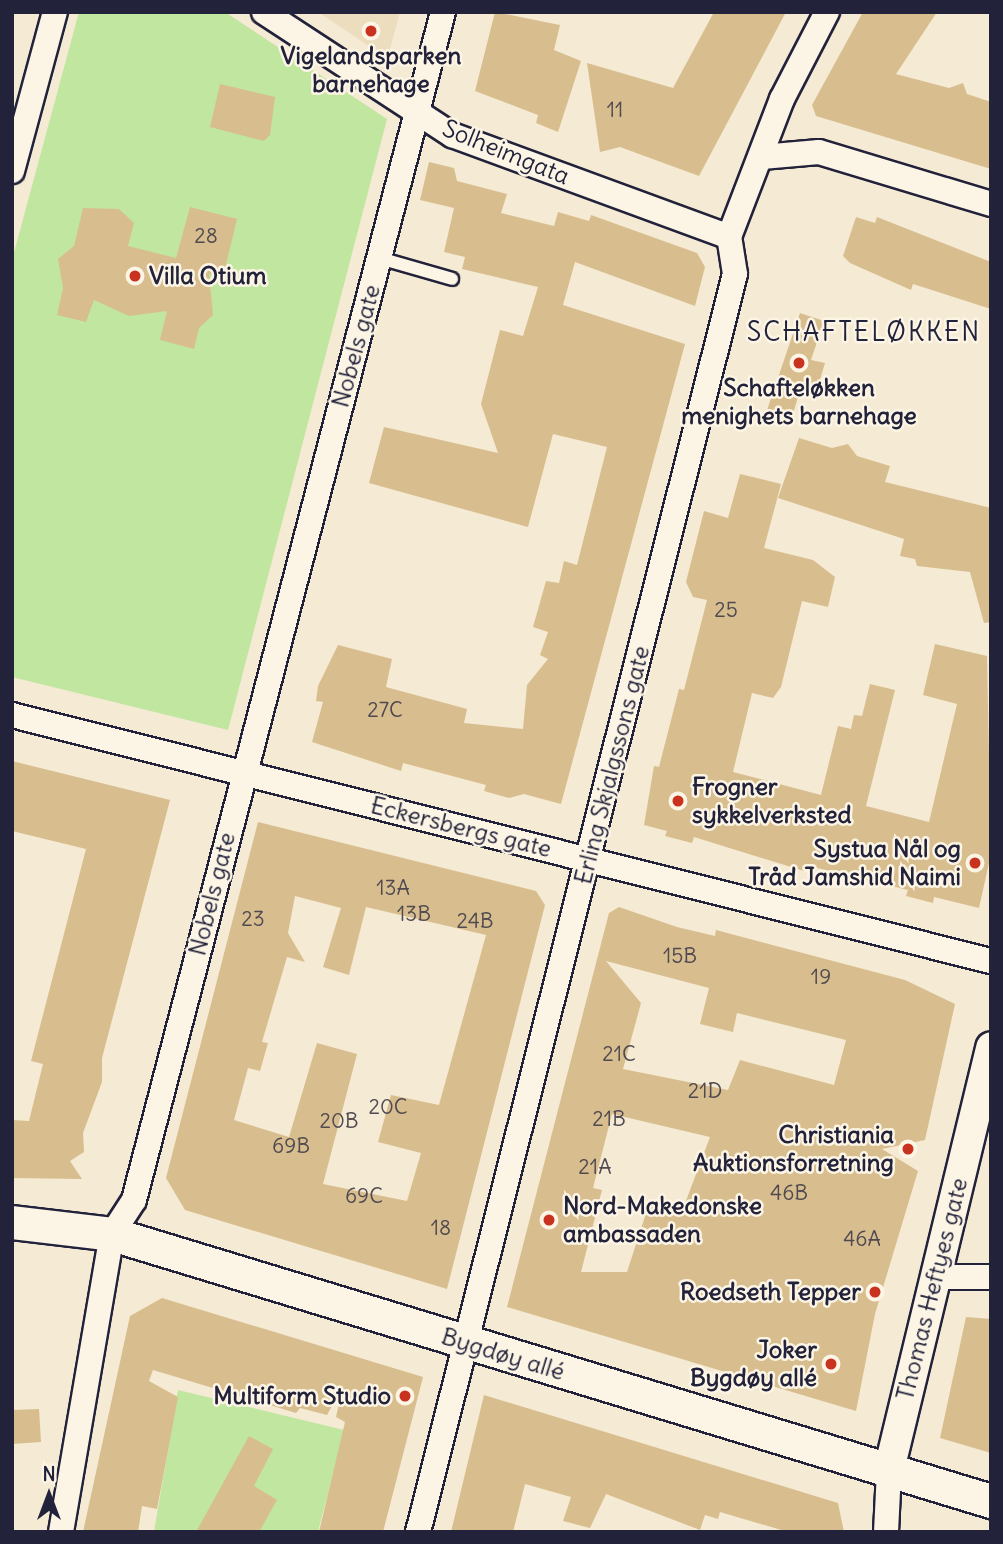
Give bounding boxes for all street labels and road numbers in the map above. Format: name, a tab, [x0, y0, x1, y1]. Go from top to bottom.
street label: Solheimgata	[438, 113, 574, 191]
street label: Nobels gate	[326, 281, 386, 411]
street label: Erling Skjalgssons gate	[568, 643, 656, 887]
street label: Eckersbergs gate	[368, 791, 554, 863]
street label: Nobels gate	[183, 829, 241, 959]
street label: Thomas Heftyes gate	[890, 1175, 974, 1403]
street label: Bygdøy allé	[438, 1322, 568, 1386]

